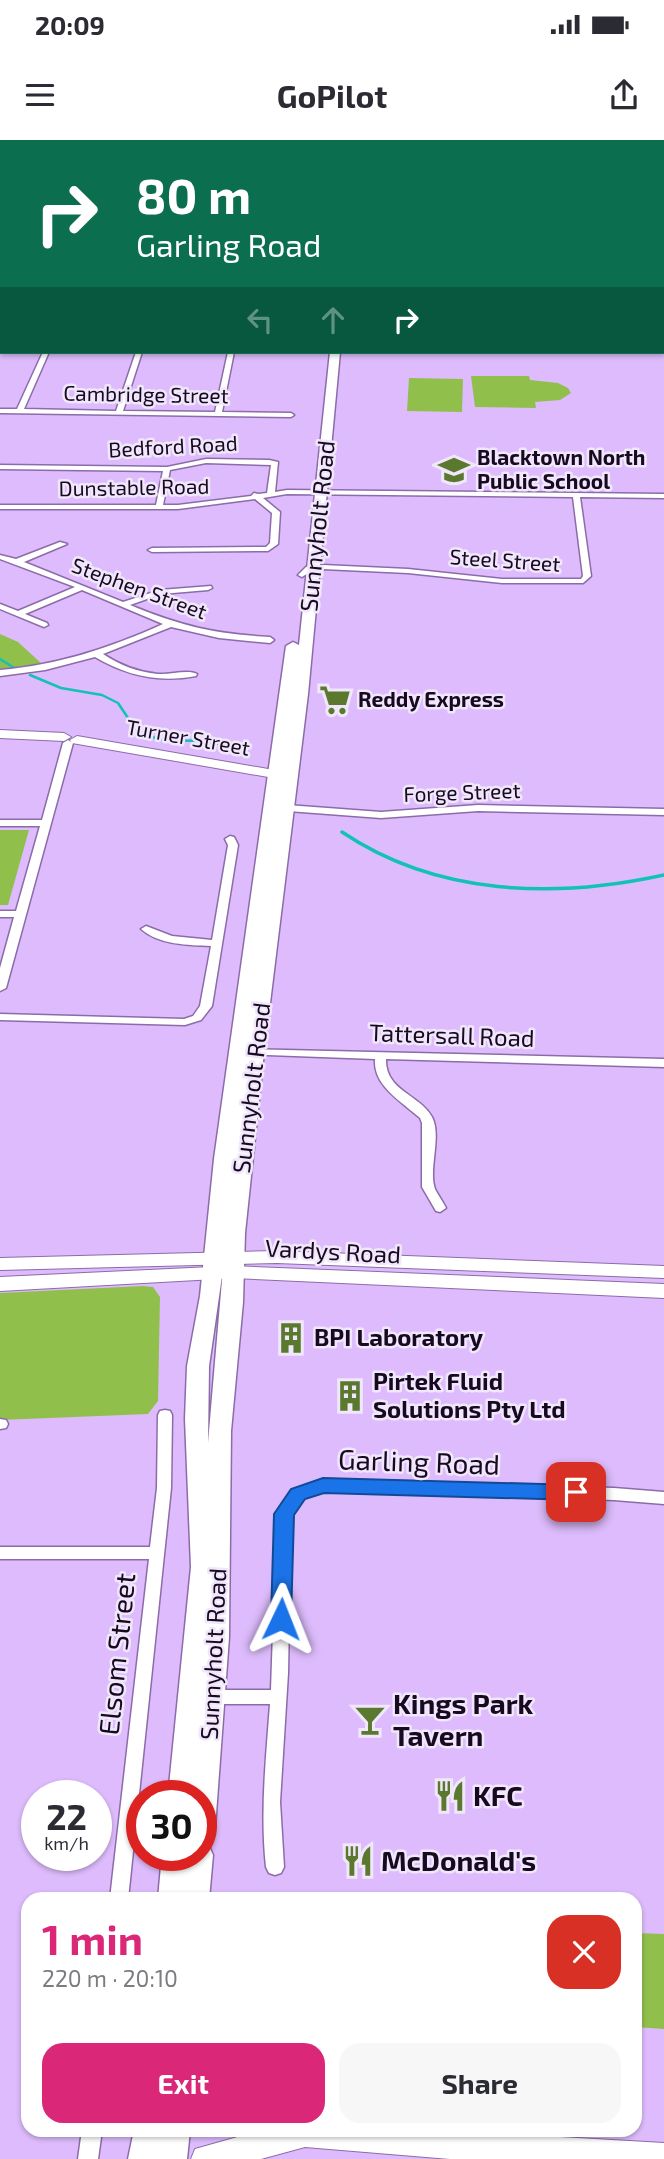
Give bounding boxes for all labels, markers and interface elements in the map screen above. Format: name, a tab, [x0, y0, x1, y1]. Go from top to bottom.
text: 20:09	[35, 9, 105, 40]
icon: menu	[21, 76, 59, 114]
text: GoPilot	[277, 76, 387, 114]
icon: share	[605, 76, 643, 114]
text: 80 m	[136, 165, 251, 224]
icon: right	[21, 168, 112, 259]
text: Garling Road	[136, 225, 321, 263]
icon: left	[241, 301, 279, 339]
icon: ahead	[314, 301, 352, 339]
icon: right	[387, 301, 425, 339]
street label: Cambridge Street	[63, 380, 229, 407]
street label: Bedford Road	[108, 430, 238, 461]
street label: Sunnyholt Road	[293, 439, 340, 613]
place label: Blacktown North Public School	[477, 444, 645, 493]
school or university icon: Blacktown North Public School	[437, 453, 471, 487]
street label: Dunstable Road	[58, 473, 210, 500]
street label: Steel Street	[449, 543, 561, 576]
street label: Stephen Street	[69, 552, 210, 624]
supermarket icon: Reddy Express	[318, 683, 352, 717]
place label: Reddy Express	[358, 686, 504, 712]
street label: Turner Street	[124, 713, 252, 760]
street label: Forge Street	[403, 777, 521, 806]
street label: Sunnyholt Road	[226, 1001, 275, 1175]
street label: Tattersall Road	[369, 1017, 535, 1052]
street label: Vardys Road	[265, 1232, 402, 1269]
building icon: BPI Laboratory	[274, 1321, 308, 1355]
place label: BPI Laboratory	[314, 1322, 483, 1351]
place label: Pirtek Fluid Solutions Pty Ltd	[373, 1366, 566, 1423]
building icon: Pirtek Fluid Solutions Pty Ltd	[333, 1379, 367, 1413]
street label: Garling Road	[337, 1441, 501, 1481]
pin	[546, 1462, 606, 1522]
icon: arrive	[557, 1473, 595, 1511]
street label: Sunnyholt Road	[194, 1567, 231, 1741]
street label: Elsom Street	[91, 1571, 141, 1737]
position arrow	[244, 1582, 318, 1656]
place label: Kings Park Tavern	[393, 1686, 534, 1752]
bar icon: Kings Park Tavern	[353, 1703, 387, 1737]
place label: KFC	[473, 1778, 523, 1812]
restaurant icon: KFC	[433, 1779, 467, 1813]
speed limit sign: 30	[126, 1780, 217, 1871]
text: 22	[46, 1795, 87, 1837]
text: km/h	[44, 1832, 89, 1854]
place label: McDonald's	[381, 1843, 536, 1877]
restaurant icon: McDonald's	[341, 1844, 375, 1878]
text: 1 min	[42, 1913, 143, 1963]
button: close	[547, 1915, 621, 1989]
text: 220 m · 20:10	[42, 1964, 178, 1992]
button: Exit	[42, 2043, 325, 2123]
button: Share	[339, 2043, 621, 2123]

